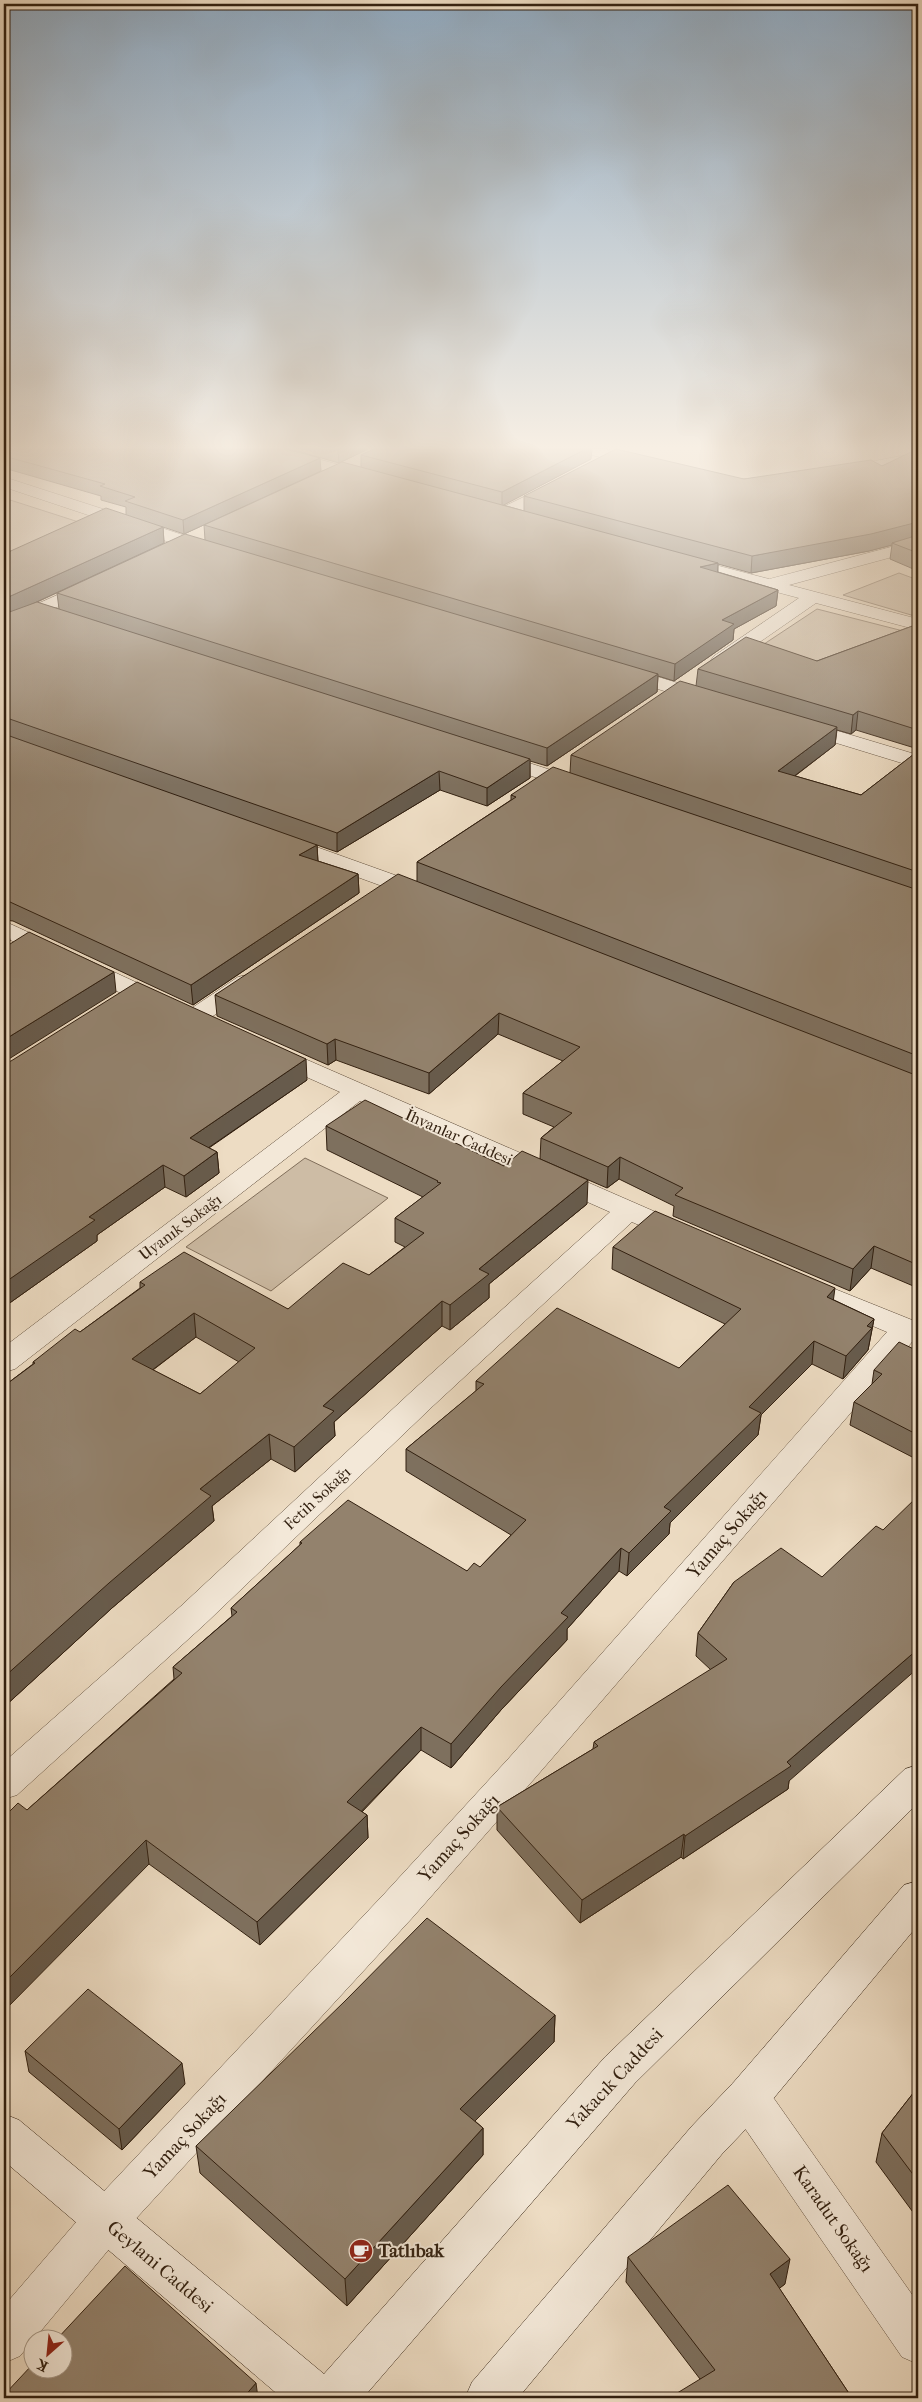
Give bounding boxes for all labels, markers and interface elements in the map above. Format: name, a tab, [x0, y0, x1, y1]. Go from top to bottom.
street label: İhvanlar Caddesi	[402, 1105, 516, 1169]
street label: Uyanık Sokağı	[135, 1190, 225, 1264]
street label: Fetih Sokağı	[280, 1462, 355, 1534]
street label: Yamaç Sokağı	[682, 1485, 772, 1584]
street label: Yamaç Sokağı	[413, 1789, 505, 1887]
street label: Yakacık Caddesi	[562, 2023, 668, 2135]
street label: Yamaç Sokağı	[138, 2088, 231, 2185]
street label: Karadut Sokağı	[788, 2161, 878, 2277]
street label: Geylani Caddesi	[103, 2216, 218, 2318]
cafe icon: Tatlıbak	[348, 2238, 374, 2264]
place label: Tatlıbak	[377, 2240, 445, 2262]
north arrow	[22, 2330, 72, 2380]
text: K	[33, 2355, 51, 2375]

